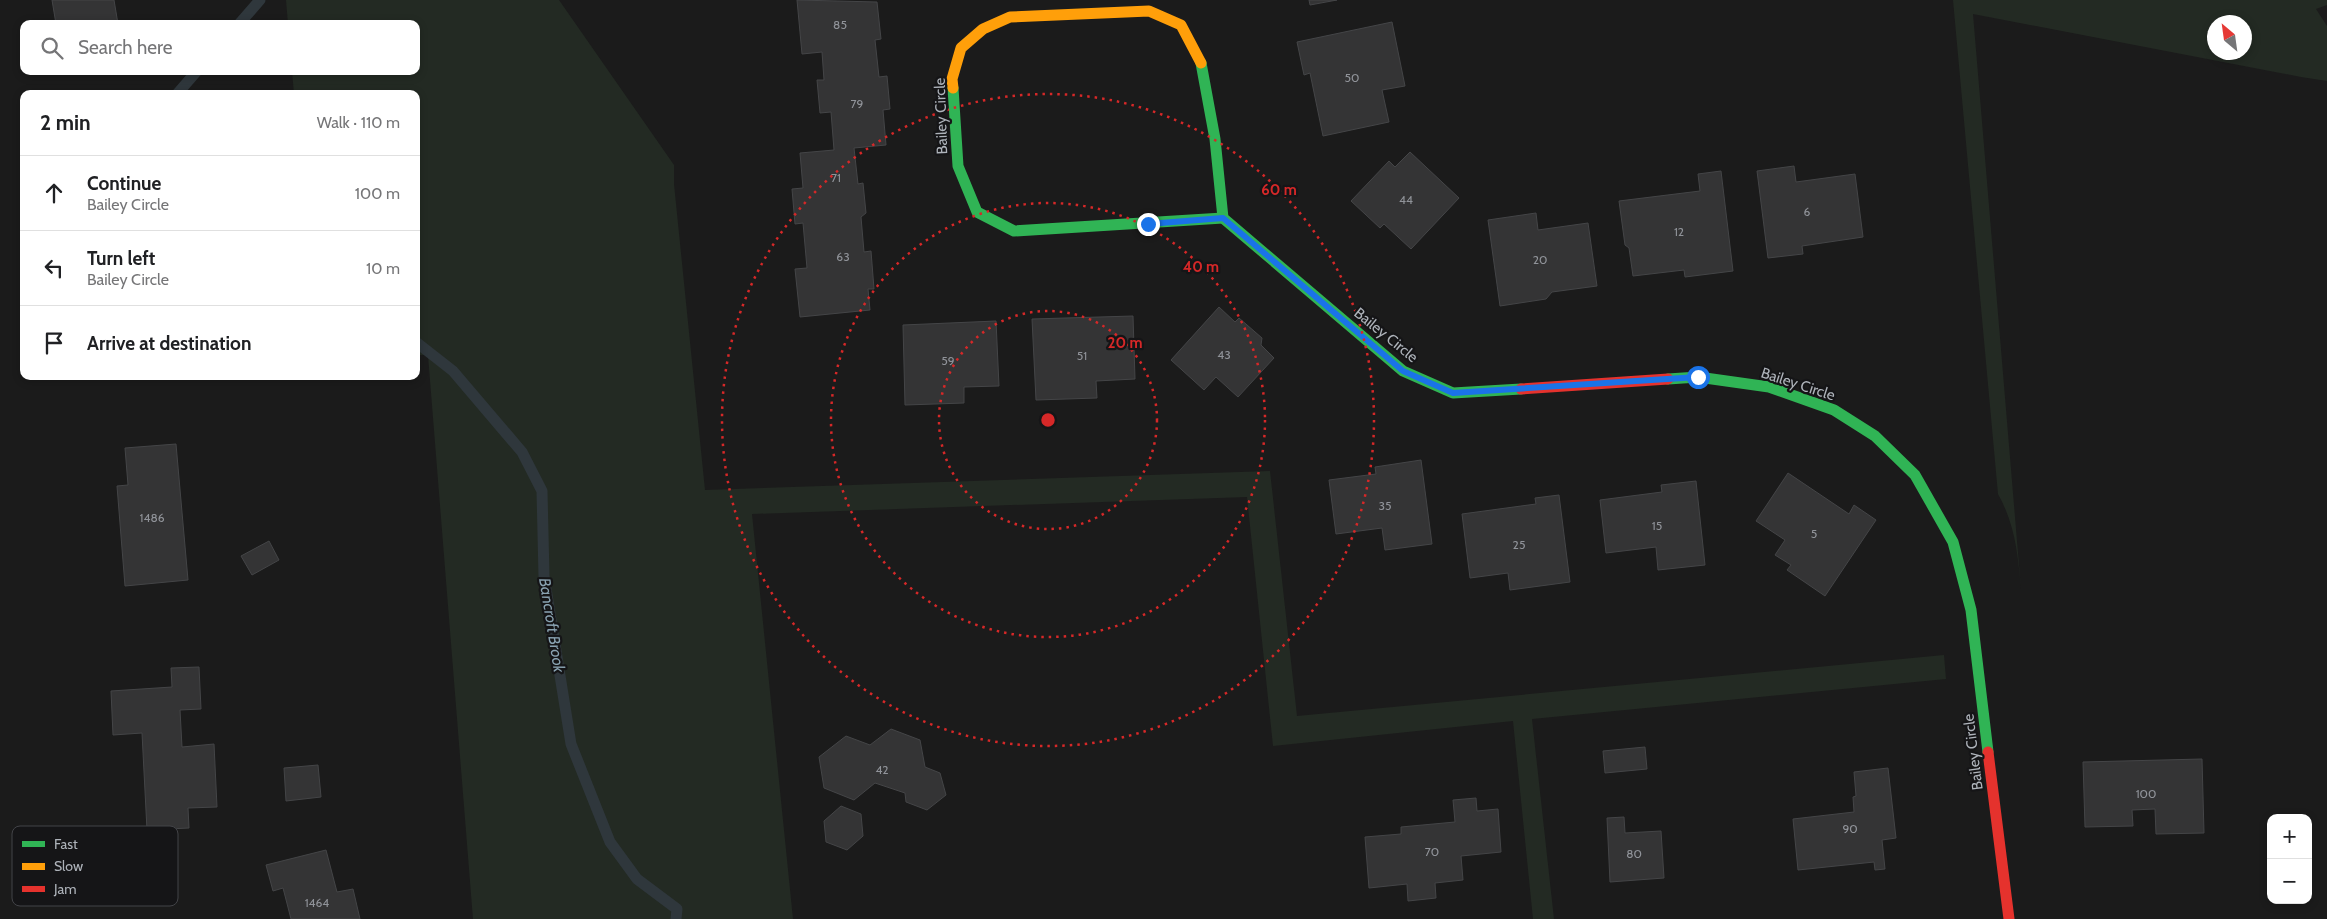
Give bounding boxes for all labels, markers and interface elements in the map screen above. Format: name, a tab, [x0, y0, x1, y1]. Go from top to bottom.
north arrow	[2207, 15, 2252, 60]
house number: 85	[833, 17, 847, 32]
search box	[20, 20, 420, 75]
icon: search	[38, 34, 66, 62]
text: Search here	[78, 36, 172, 59]
house number: 50	[1345, 70, 1359, 85]
street label: Bailey Circle	[931, 77, 951, 155]
house number: 79	[851, 96, 864, 111]
text: 2 min	[40, 110, 91, 135]
text: Walk · 110 m	[317, 113, 400, 132]
house number: 71	[831, 170, 841, 185]
text: Continue	[87, 172, 161, 195]
icon: ahead	[40, 179, 68, 207]
text: 60 m	[1261, 181, 1297, 199]
text: 100 m	[355, 184, 400, 203]
house number: 44	[1399, 192, 1413, 207]
text: Bailey Circle	[87, 195, 169, 214]
house number: 6	[1804, 204, 1811, 219]
route end	[1137, 213, 1160, 236]
house number: 12	[1674, 224, 1684, 239]
text: Turn left	[87, 247, 155, 270]
house number: 63	[836, 249, 850, 264]
house number: 20	[1533, 252, 1547, 267]
icon: left	[40, 254, 68, 282]
text: 40 m	[1183, 258, 1219, 276]
text: 10 m	[366, 259, 400, 278]
text: Bailey Circle	[87, 270, 169, 289]
street label: Bailey Circle	[1351, 304, 1422, 366]
icon: arrive	[40, 329, 68, 357]
text: Arrive at destination	[87, 332, 251, 355]
text: 20 m	[1108, 334, 1142, 352]
house number: 43	[1217, 347, 1231, 362]
house number: 51	[1077, 348, 1087, 363]
house number: 59	[941, 353, 955, 368]
street label: Bailey Circle	[1759, 364, 1838, 405]
route start	[1687, 366, 1710, 389]
centre of rings	[1039, 411, 1057, 429]
house number: 35	[1379, 498, 1391, 513]
house number: 1486	[140, 510, 165, 525]
house number: 15	[1652, 518, 1662, 533]
house number: 5	[1811, 526, 1817, 541]
house number: 25	[1513, 537, 1525, 552]
water label: Bancroft Brook	[535, 576, 569, 675]
street label: Bailey Circle	[1959, 713, 1987, 791]
house number: 42	[875, 762, 889, 777]
house number: 100	[2136, 786, 2156, 801]
map controls	[2267, 814, 2312, 904]
button: +	[2267, 814, 2312, 859]
house number: 90	[1842, 821, 1858, 836]
legend	[12, 826, 178, 906]
text: Fast	[54, 835, 78, 853]
house number: 70	[1425, 844, 1439, 859]
house number: 80	[1626, 846, 1642, 861]
text: Slow	[54, 857, 83, 875]
button: −	[2267, 859, 2312, 904]
text: Jam	[53, 880, 76, 898]
house number: 1464	[305, 895, 329, 910]

